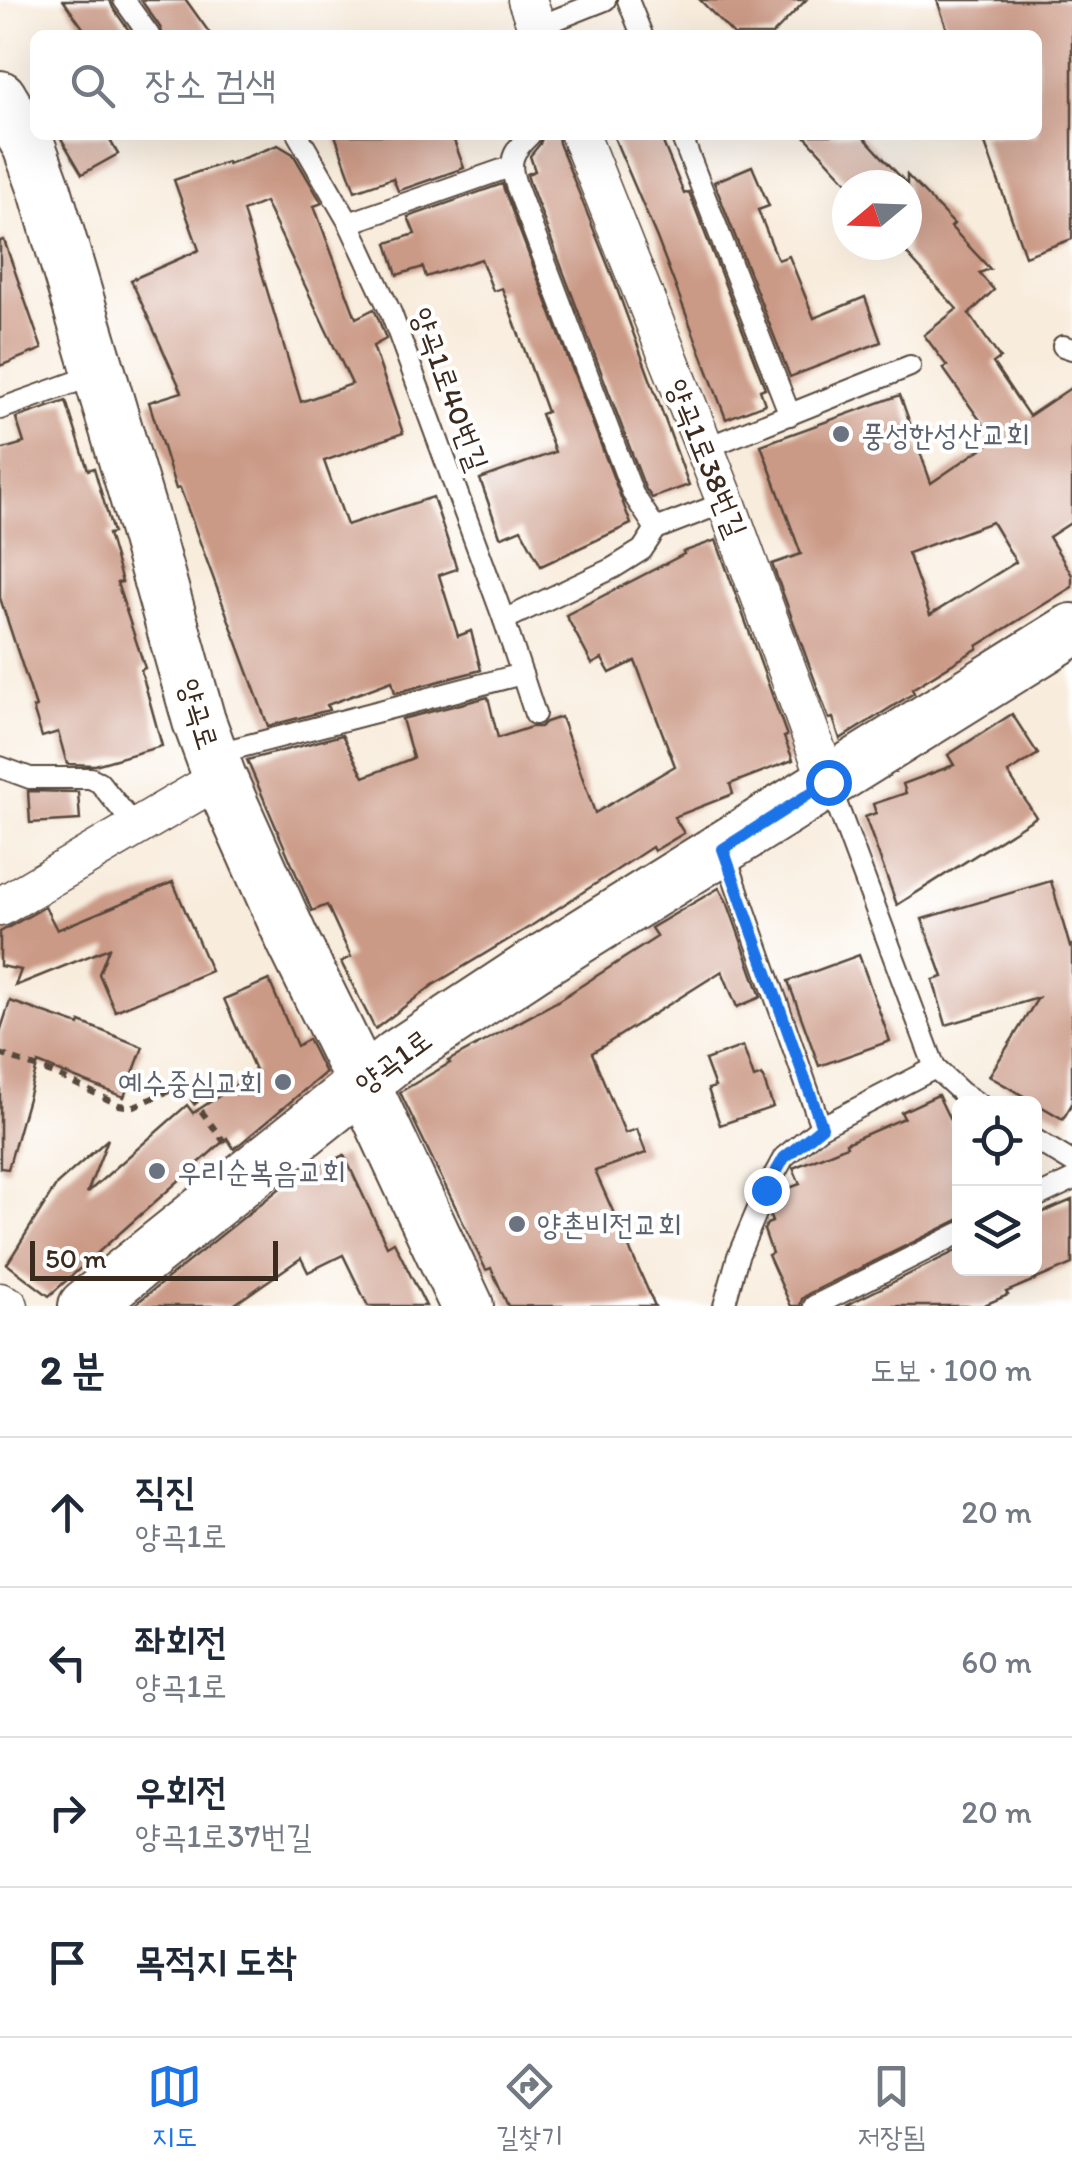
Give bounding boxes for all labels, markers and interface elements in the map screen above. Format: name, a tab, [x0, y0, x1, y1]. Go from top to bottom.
search box	[30, 30, 1042, 140]
icon: search	[65, 58, 120, 113]
text: 장소 검색	[145, 61, 276, 107]
north arrow	[832, 170, 922, 260]
street label: 양곡1로40번길	[403, 302, 497, 476]
street label: 양곡1로38번길	[658, 373, 756, 543]
place label: 풍성한성산교회	[861, 416, 1030, 453]
marker: 풍성한성산교회	[830, 423, 852, 445]
street label: 양곡로	[171, 674, 227, 754]
route start	[806, 760, 852, 806]
street label: 양곡1로	[347, 1020, 439, 1102]
place label: 예수중심교회	[118, 1064, 263, 1101]
marker: 예수중심교회	[272, 1071, 294, 1093]
map controls	[952, 1096, 1042, 1276]
button: locate	[952, 1096, 1042, 1186]
place label: 우리순복음교회	[177, 1153, 346, 1190]
marker: 우리순복음교회	[146, 1160, 168, 1182]
route end	[744, 1168, 790, 1214]
button: layers	[952, 1186, 1042, 1276]
place label: 양촌비전교회	[537, 1206, 682, 1243]
marker: 양촌비전교회	[506, 1213, 528, 1235]
scale bar	[30, 1236, 278, 1280]
text: 50 m	[45, 1241, 107, 1275]
text: 2 분	[40, 1344, 105, 1395]
text: 도보 · 100 m	[870, 1351, 1032, 1389]
text: 직진	[135, 1468, 196, 1514]
icon: ahead	[40, 1485, 95, 1540]
text: 20 m	[961, 1493, 1032, 1531]
text: 양곡1로	[135, 1517, 227, 1555]
text: 좌회전	[135, 1618, 227, 1664]
icon: left	[40, 1635, 95, 1690]
text: 60 m	[961, 1643, 1032, 1681]
text: 양곡1로	[135, 1667, 227, 1705]
text: 우회전	[135, 1768, 227, 1814]
icon: right	[40, 1785, 95, 1840]
text: 20 m	[961, 1793, 1032, 1831]
text: 양곡1로37번길	[135, 1817, 312, 1855]
icon: arrive	[40, 1935, 95, 1990]
text: 목적지 도착	[135, 1938, 296, 1984]
tab: 지도	[147, 2059, 202, 2156]
tab: 길찾기	[496, 2059, 564, 2156]
tab: 저장됨	[857, 2059, 925, 2156]

